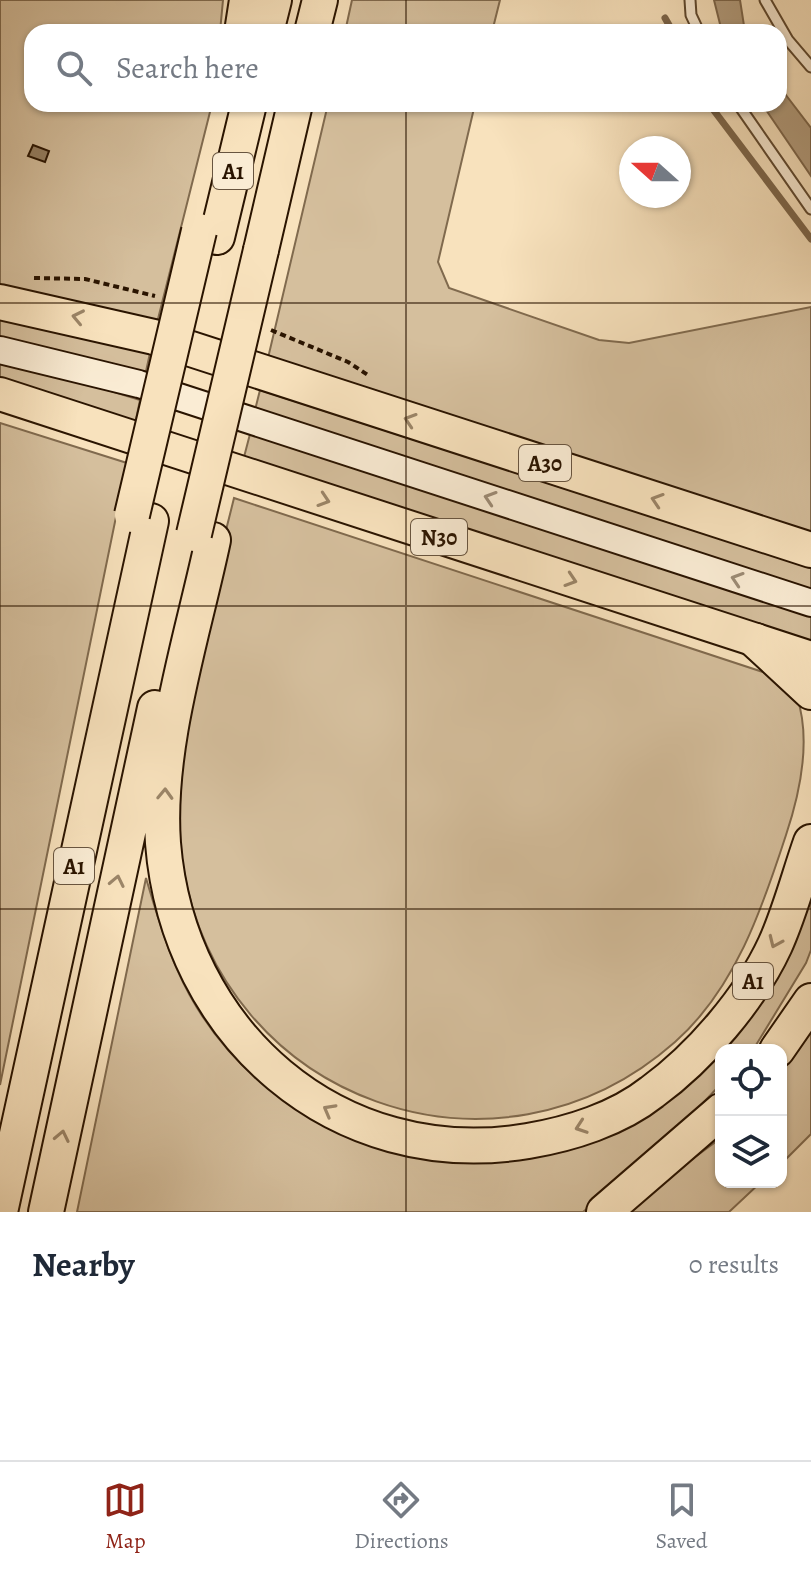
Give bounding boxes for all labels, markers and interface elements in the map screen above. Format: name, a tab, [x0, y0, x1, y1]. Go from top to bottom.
search box	[24, 24, 787, 112]
icon: search	[52, 46, 96, 90]
text: Search here	[116, 48, 259, 88]
north arrow	[619, 136, 691, 208]
road number: A1	[213, 153, 253, 189]
one-way arrow	[72, 309, 86, 326]
one-way arrow	[403, 413, 417, 429]
road number: A30	[519, 445, 571, 481]
one-way arrow	[316, 490, 330, 506]
one-way arrow	[483, 492, 497, 508]
one-way arrow	[651, 493, 665, 509]
road number: N30	[411, 519, 467, 555]
one-way arrow	[564, 571, 578, 587]
one-way arrow	[731, 572, 744, 588]
one-way arrow	[156, 787, 173, 800]
road number: A1	[54, 848, 94, 884]
one-way arrow	[107, 875, 124, 888]
one-way arrow	[769, 934, 785, 948]
road number: A1	[733, 963, 773, 999]
map controls	[715, 1044, 787, 1188]
button: locate	[715, 1044, 787, 1116]
one-way arrow	[323, 1105, 338, 1120]
button: layers	[715, 1116, 787, 1188]
one-way arrow	[575, 1117, 589, 1134]
one-way arrow	[53, 1129, 70, 1143]
text: Nearby	[32, 1241, 135, 1288]
text: 0 results	[689, 1247, 779, 1282]
tab: Map	[103, 1478, 147, 1556]
tab: Directions	[354, 1478, 449, 1556]
tab: Saved	[655, 1478, 708, 1556]

